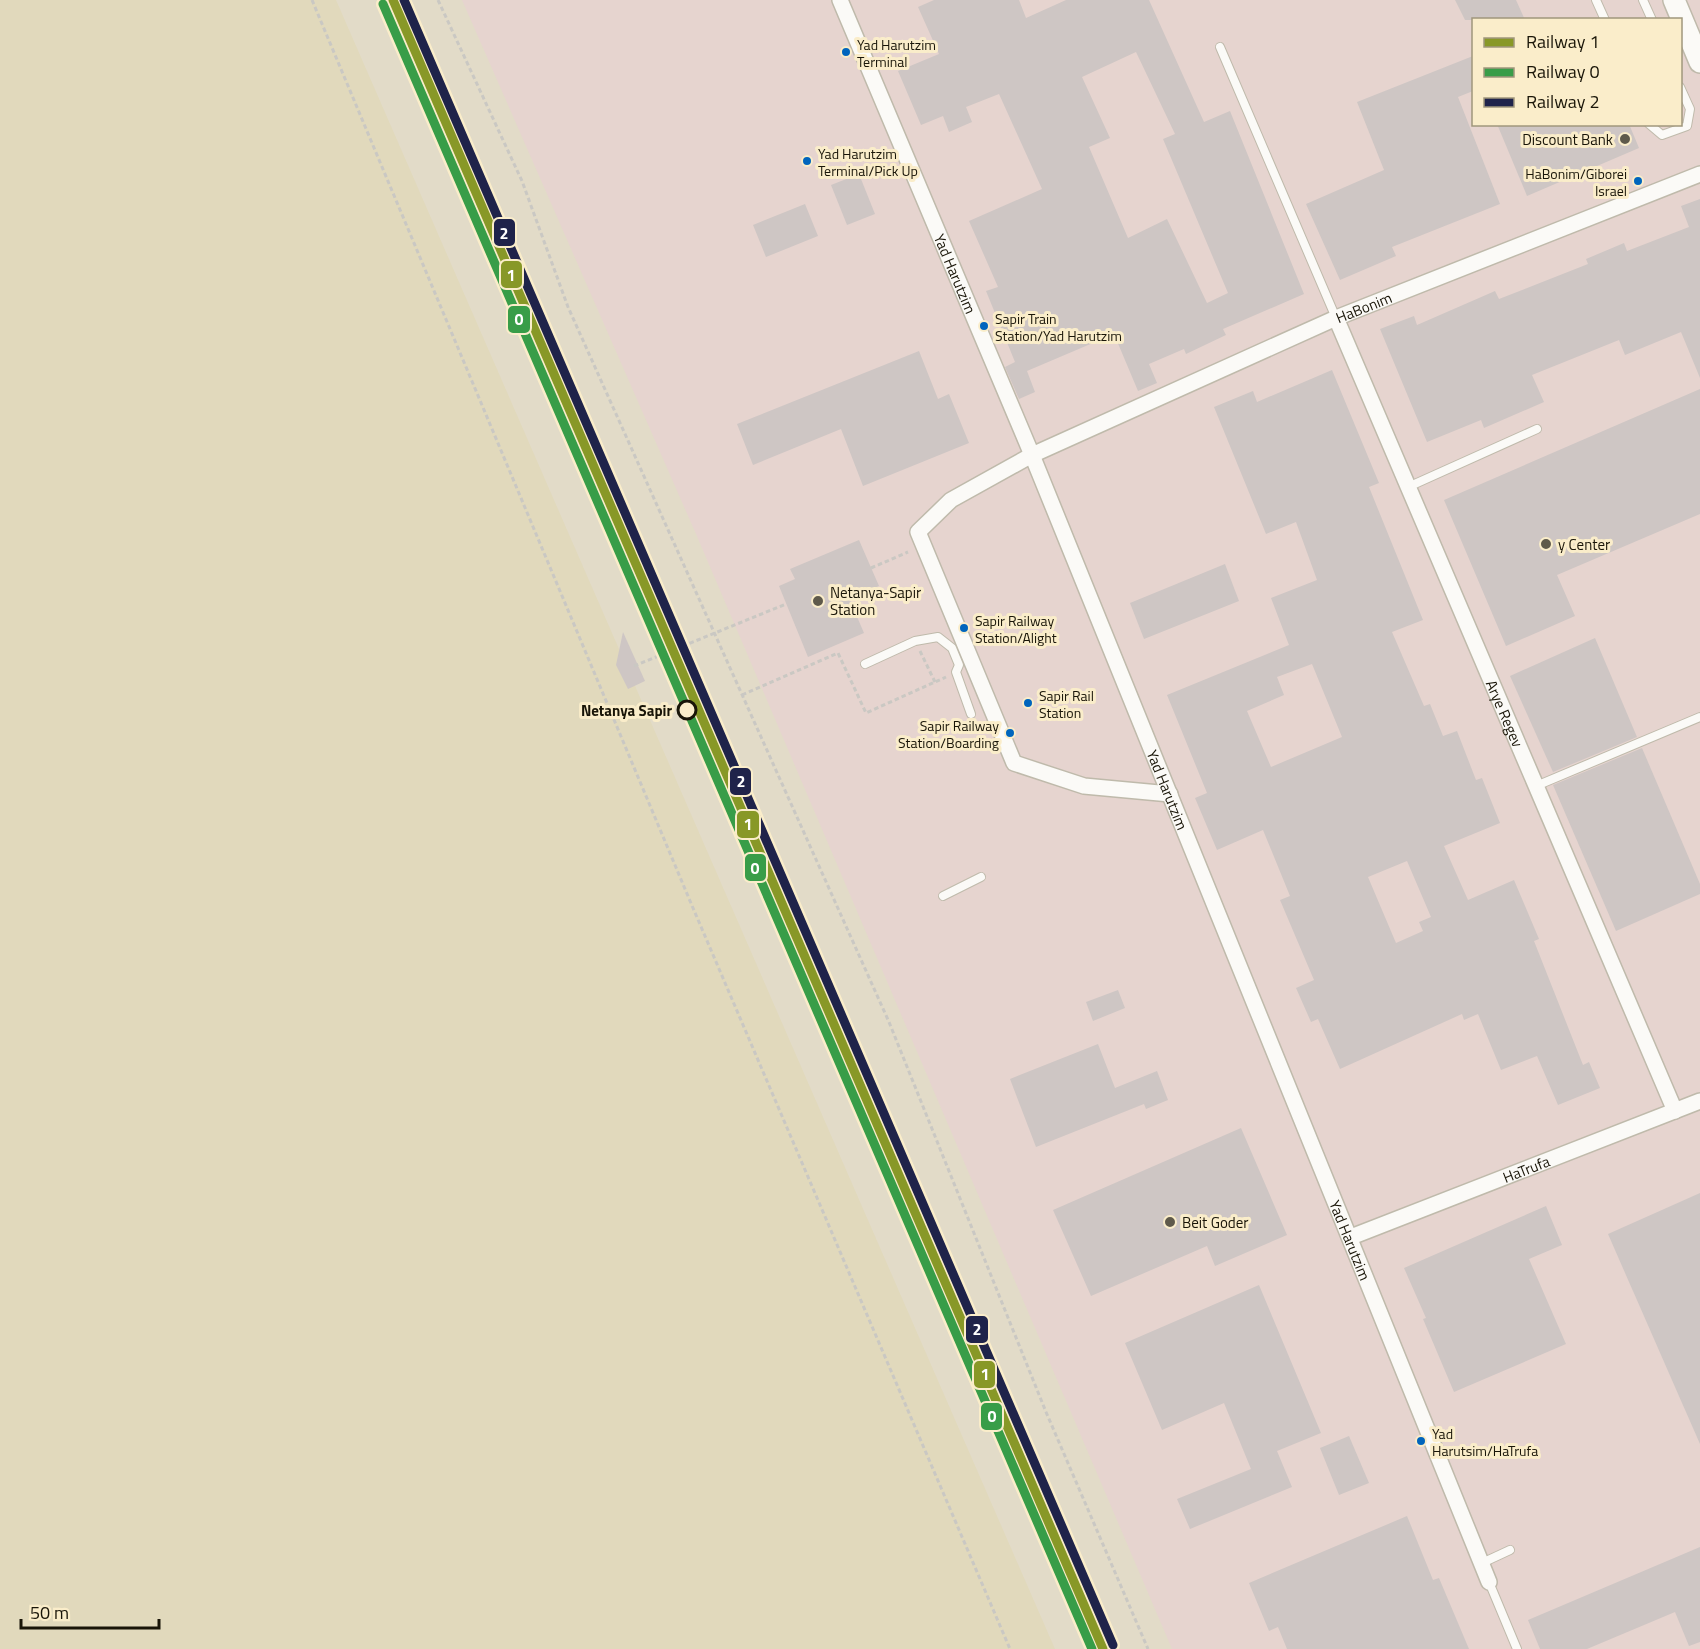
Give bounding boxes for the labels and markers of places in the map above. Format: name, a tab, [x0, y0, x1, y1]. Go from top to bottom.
place label: Yad Harutzim Terminal	[857, 34, 936, 72]
marker: Yad Harutzim Terminal	[840, 46, 852, 58]
place label: Discount Bank	[1522, 128, 1613, 151]
marker: Discount Bank	[1618, 132, 1632, 146]
place label: Yad Harutzim Terminal/Pick Up	[818, 143, 918, 181]
marker: Yad Harutzim Terminal/Pick Up	[801, 155, 813, 167]
place label: HaBonim/Giborei Israel	[1525, 163, 1627, 201]
marker: HaBonim/Giborei Israel	[1632, 175, 1644, 187]
place label: Sapir Train Station/Yad Harutzim	[995, 308, 1122, 346]
marker: Sapir Train Station/Yad Harutzim	[978, 320, 990, 332]
place label: y Center	[1558, 533, 1610, 556]
marker: y Center	[1539, 537, 1553, 551]
place label: Netanya-Sapir Station	[830, 581, 921, 621]
marker: Netanya-Sapir Station	[811, 594, 825, 608]
place label: Sapir Railway Station/Alight	[975, 610, 1057, 648]
marker: Sapir Railway Station/Alight	[958, 622, 970, 634]
place label: Sapir Rail Station	[1039, 685, 1094, 723]
marker: Sapir Rail Station	[1022, 697, 1034, 709]
place label: Netanya Sapir	[581, 699, 672, 722]
marker: Netanya Sapir	[677, 700, 697, 720]
place label: Sapir Railway Station/Boarding	[898, 715, 999, 753]
marker: Sapir Railway Station/Boarding	[1004, 727, 1016, 739]
place label: Beit Goder	[1182, 1211, 1249, 1234]
marker: Beit Goder	[1163, 1215, 1177, 1229]
place label: Yad Harutsim/HaTrufa	[1432, 1423, 1538, 1461]
marker: Yad Harutsim/HaTrufa	[1415, 1435, 1427, 1447]

